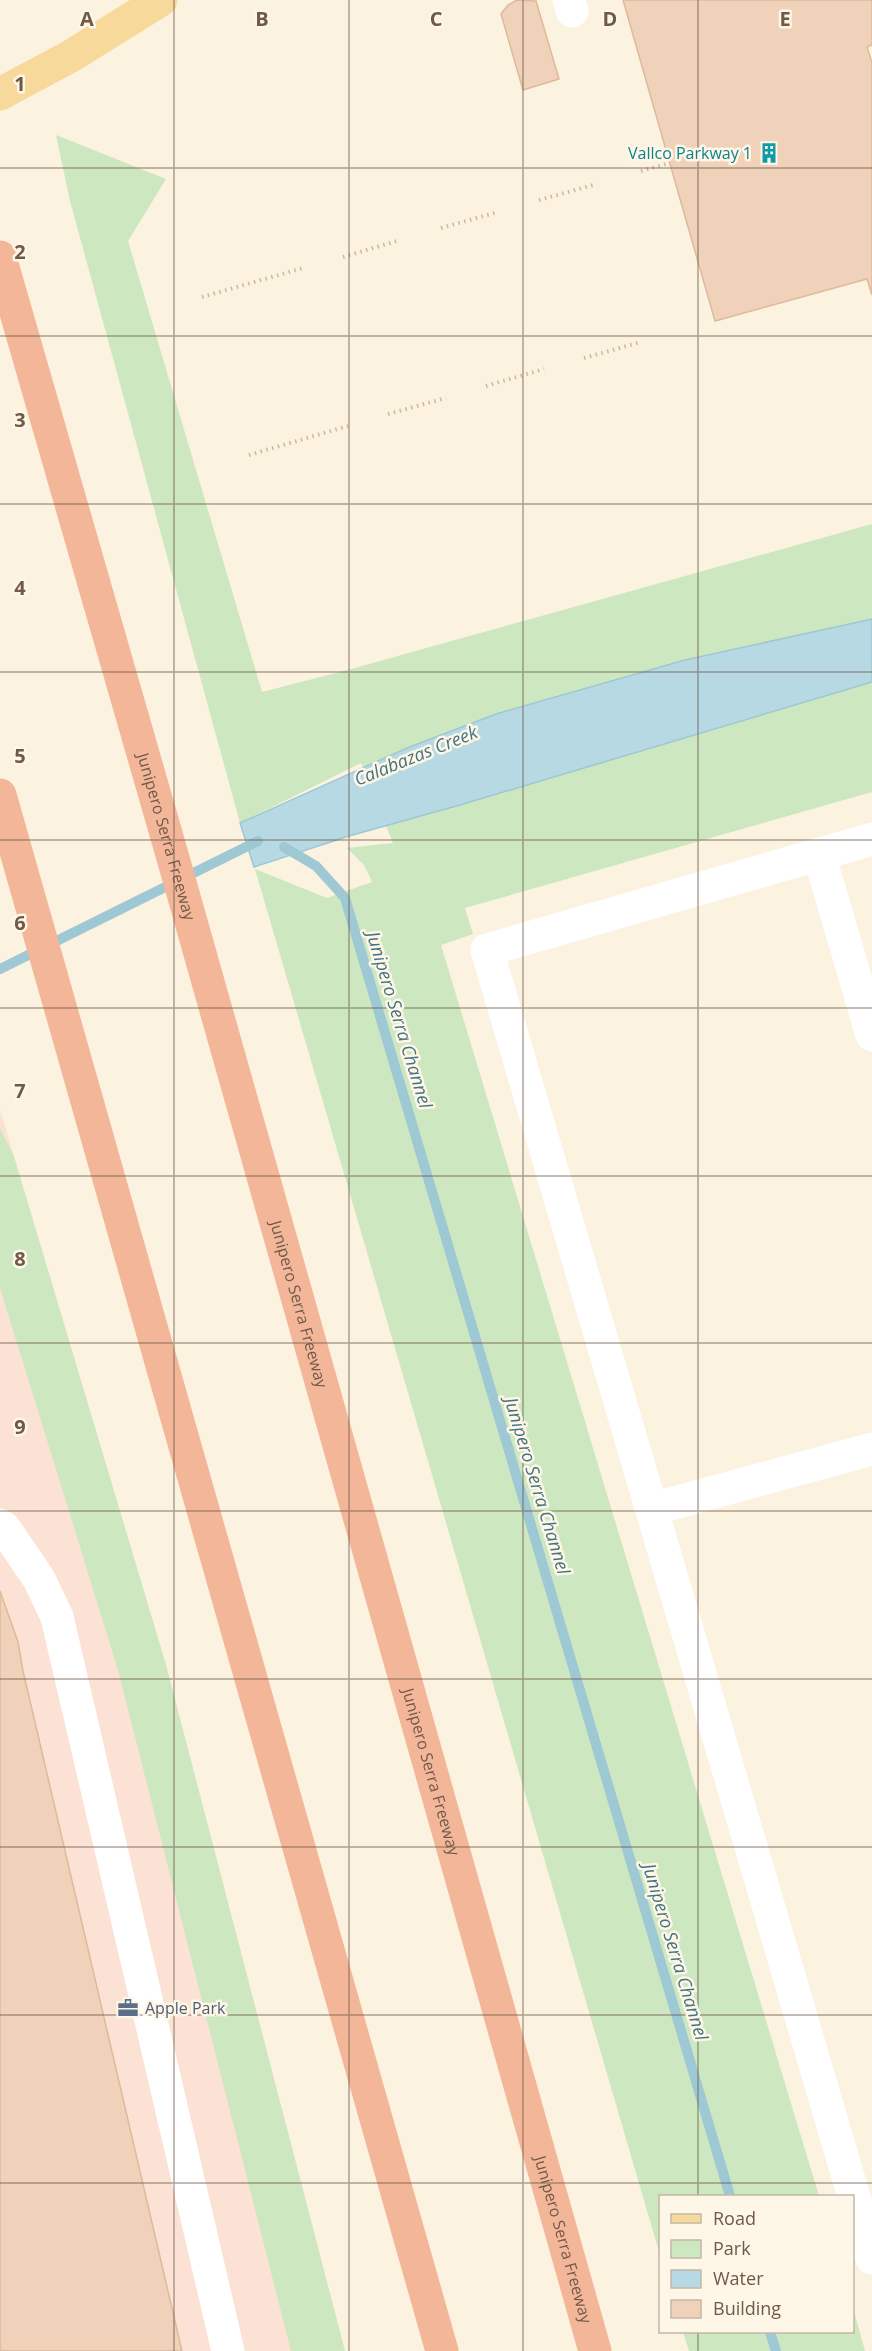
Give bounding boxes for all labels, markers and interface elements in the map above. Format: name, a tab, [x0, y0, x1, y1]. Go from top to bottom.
text: A	[80, 5, 94, 32]
text: B	[255, 5, 269, 32]
text: C	[430, 5, 443, 32]
text: D	[603, 5, 617, 32]
text: E	[779, 5, 791, 32]
text: 1	[14, 70, 26, 97]
building icon: Vallco Parkway 1	[757, 141, 781, 165]
place label: Vallco Parkway 1	[628, 142, 752, 164]
text: 2	[14, 238, 26, 265]
text: 3	[14, 406, 26, 433]
text: 4	[14, 574, 26, 601]
water label: Calabazas Creek	[350, 719, 482, 791]
text: 5	[14, 742, 26, 769]
street label: Junipero Serra Freeway	[132, 748, 201, 924]
text: 6	[14, 909, 26, 936]
water label: Junipero Serra Channel	[361, 925, 438, 1112]
text: 7	[14, 1077, 26, 1104]
street label: Junipero Serra Freeway	[264, 1216, 333, 1391]
text: 8	[14, 1245, 26, 1272]
water label: Junipero Serra Channel	[499, 1391, 576, 1578]
text: 9	[14, 1413, 26, 1440]
street label: Junipero Serra Freeway	[397, 1684, 466, 1859]
water label: Junipero Serra Channel	[637, 1857, 714, 2044]
office icon: Apple Park	[116, 1996, 140, 2020]
place label: Apple Park	[145, 1997, 226, 2019]
street label: Junipero Serra Freeway	[529, 2151, 598, 2327]
legend	[659, 2195, 854, 2333]
text: Road	[713, 2206, 756, 2230]
text: Park	[713, 2236, 751, 2260]
text: Water	[713, 2266, 764, 2290]
text: Building	[713, 2296, 781, 2320]

